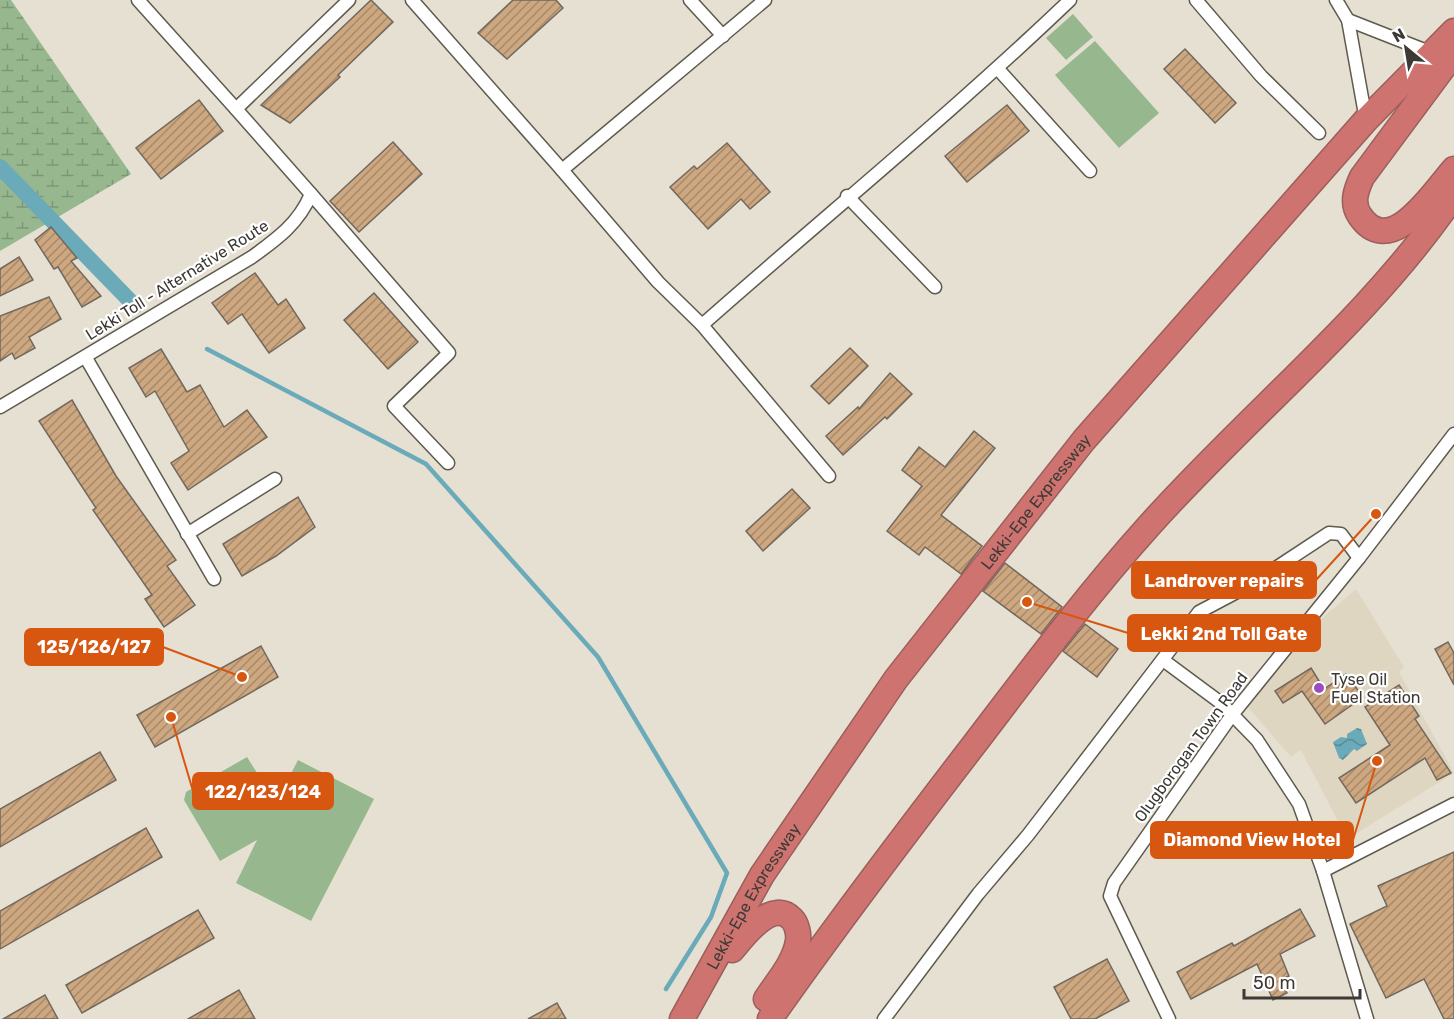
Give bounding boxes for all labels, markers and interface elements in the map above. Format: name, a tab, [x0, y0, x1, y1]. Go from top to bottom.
north arrow	[1376, 18, 1436, 78]
text: N	[1389, 24, 1408, 47]
street label: Lekki Toll - Alternative Route	[82, 216, 272, 344]
street label: Lekki-Epe Expressway	[977, 430, 1095, 573]
callout: Landrover repairs	[1132, 562, 1316, 598]
text: Landrover repairs	[1144, 570, 1304, 592]
callout: Lekki 2nd Toll Gate	[1128, 615, 1320, 651]
text: Lekki 2nd Toll Gate	[1141, 623, 1308, 645]
callout: 125/126/127	[25, 629, 163, 665]
text: 125/126/127	[37, 636, 151, 658]
street label: Olugborogan Town Road	[1130, 668, 1252, 826]
place label: Tyse Oil Fuel Station	[1331, 670, 1421, 707]
marker: Tyse Oil Fuel Station	[1312, 681, 1326, 695]
callout: 122/123/124	[193, 773, 333, 809]
text: 122/123/124	[205, 781, 321, 803]
street label: Lekki-Epe Expressway	[702, 819, 804, 972]
callout: Diamond View Hotel	[1151, 822, 1353, 858]
text: Diamond View Hotel	[1163, 829, 1341, 851]
scale bar	[1244, 962, 1360, 1000]
text: 50 m	[1253, 972, 1296, 994]

